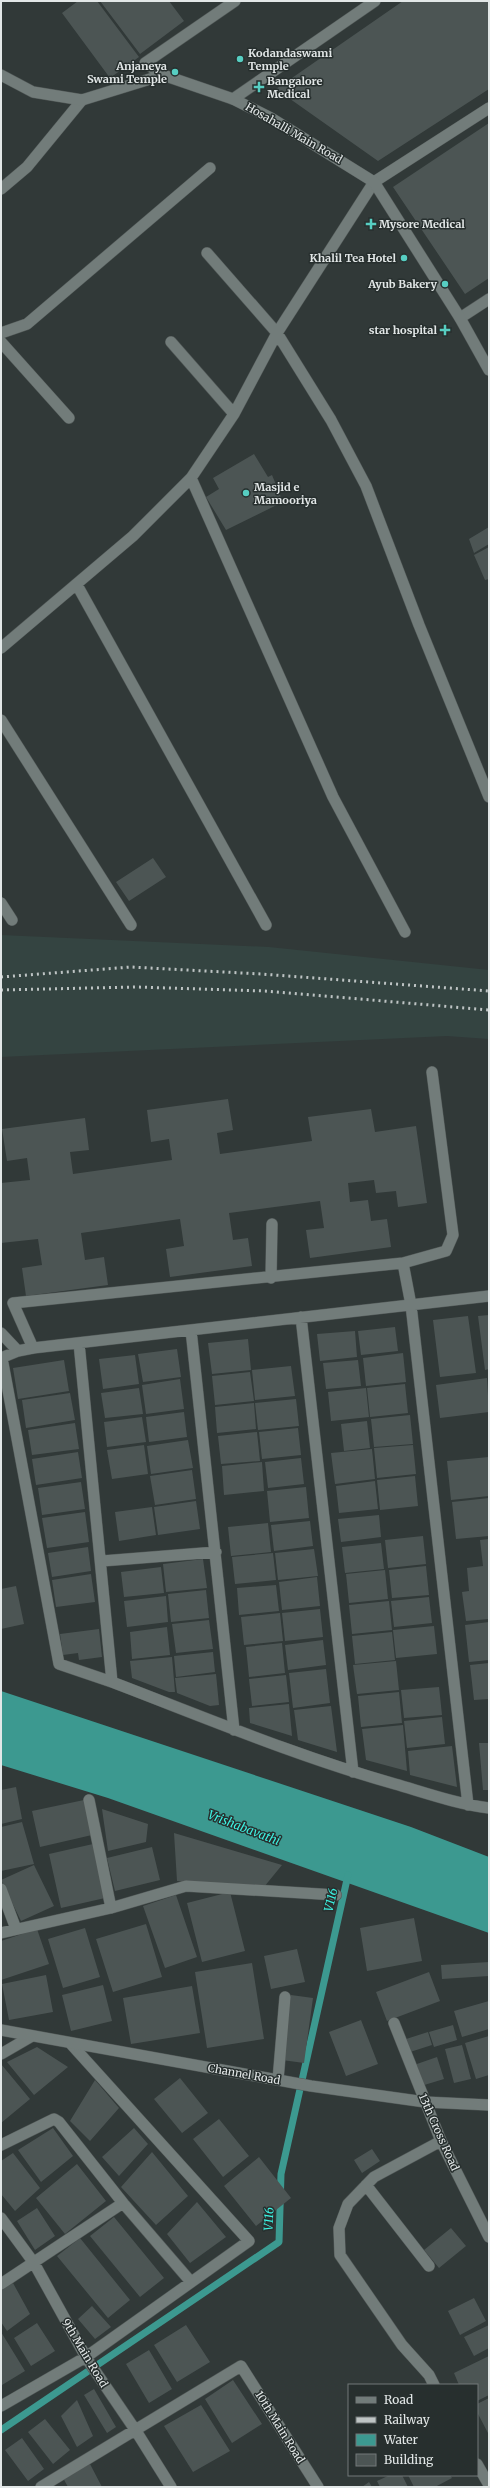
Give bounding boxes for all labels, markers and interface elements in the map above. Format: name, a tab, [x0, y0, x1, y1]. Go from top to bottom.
place label: Kodandaswami Temple	[248, 46, 332, 73]
marker: Kodandaswami Temple	[235, 54, 245, 64]
place label: Anjaneya Swami Temple	[87, 59, 167, 86]
marker: Anjaneya Swami Temple	[170, 67, 180, 77]
place label: Bangalore Medical	[267, 74, 322, 101]
marker: Bangalore Medical	[254, 82, 264, 92]
street label: Hosahalli Main Road	[243, 100, 345, 167]
place label: Mysore Medical	[379, 217, 465, 231]
marker: Mysore Medical	[366, 219, 376, 229]
place label: Khalil Tea Hotel	[309, 251, 396, 265]
marker: Khalil Tea Hotel	[399, 253, 409, 263]
place label: Ayub Bakery	[367, 277, 437, 291]
marker: Ayub Bakery	[440, 279, 450, 289]
place label: star hospital	[369, 323, 437, 337]
marker: star hospital	[440, 325, 450, 335]
place label: Masjid e Mamooriya	[254, 480, 317, 507]
marker: Masjid e Mamooriya	[241, 488, 251, 498]
water label: Vrishabavathi	[206, 1807, 283, 1848]
water label: V116	[321, 1887, 340, 1913]
street label: Channel Road	[207, 2061, 282, 2087]
street label: 13th Cross Road	[416, 2091, 462, 2173]
water label: V116	[261, 2207, 276, 2231]
street label: 9th Main Road	[59, 2316, 111, 2390]
legend	[348, 2384, 478, 2476]
street label: 10th Main Road	[252, 2388, 308, 2466]
text: Road	[384, 2392, 413, 2407]
text: Railway	[384, 2412, 430, 2427]
text: Water	[383, 2432, 419, 2447]
text: Building	[384, 2452, 434, 2467]

